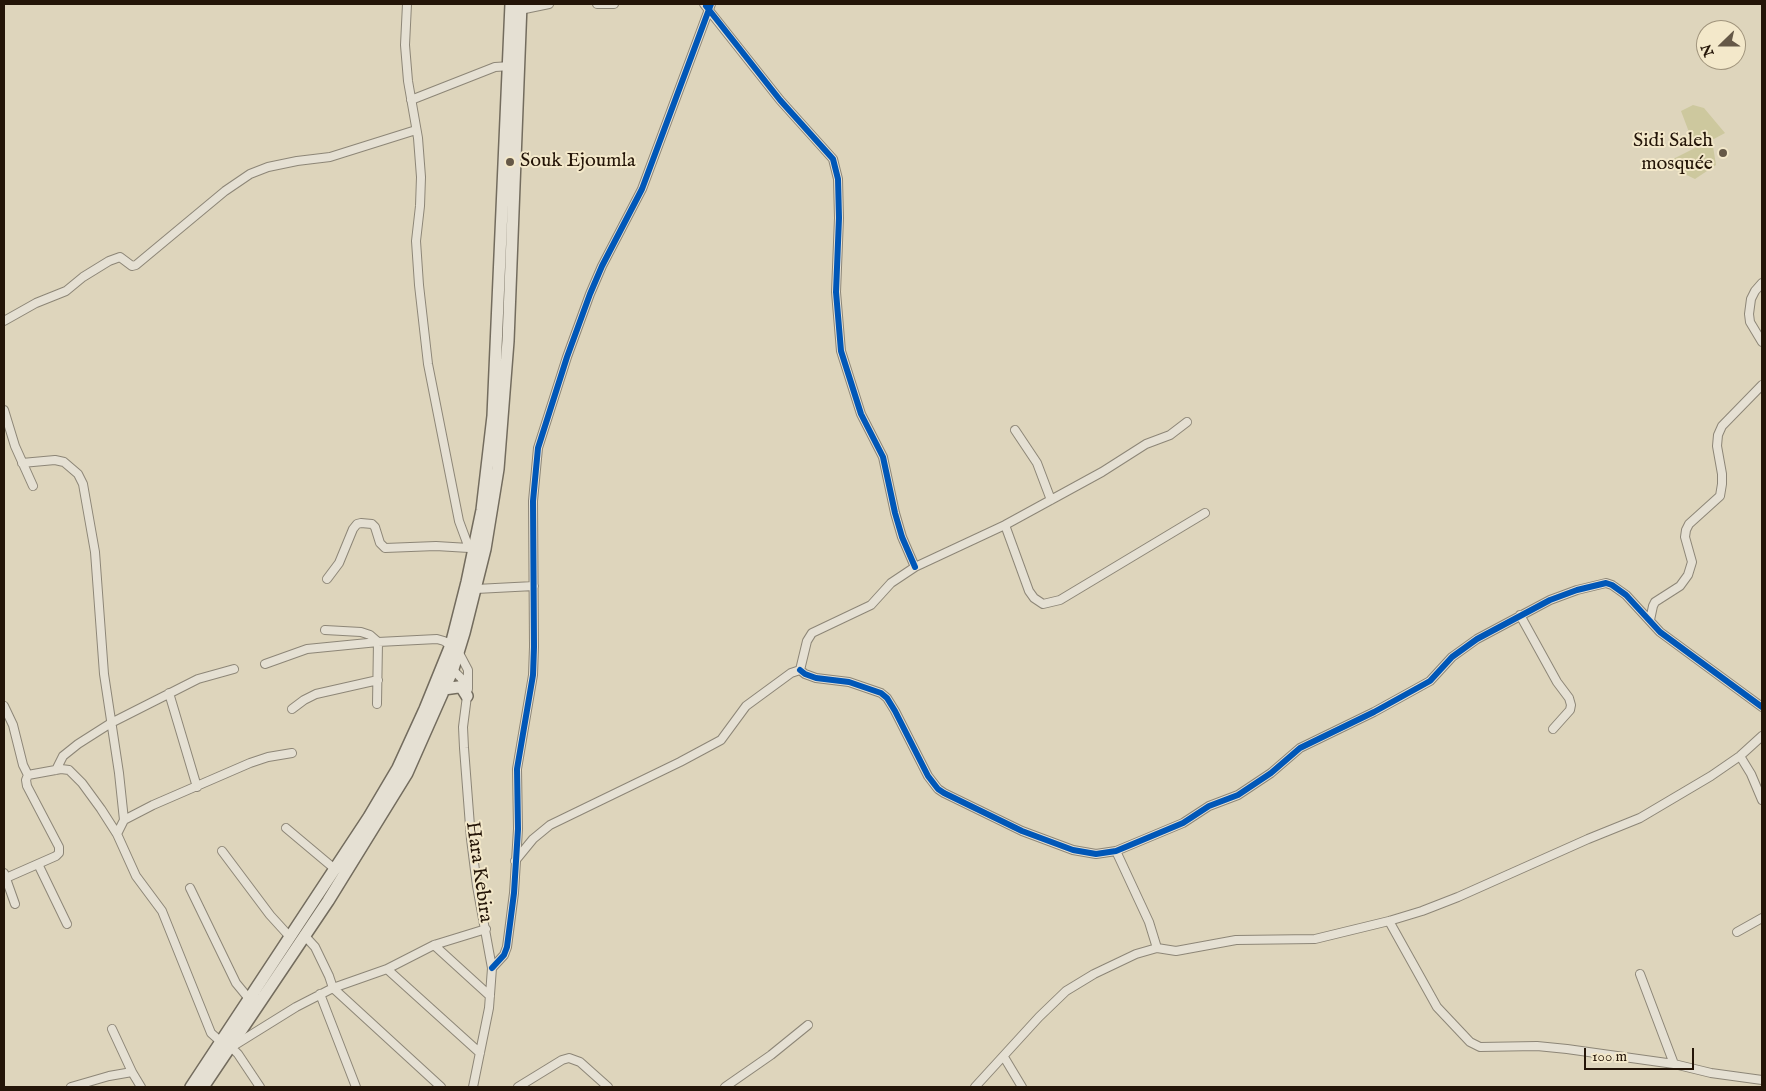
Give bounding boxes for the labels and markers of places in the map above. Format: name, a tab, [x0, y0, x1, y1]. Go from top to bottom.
place label: Sidi Saleh mosquée	[1633, 130, 1713, 177]
marker: Sidi Saleh mosquée	[1717, 147, 1729, 159]
place label: Souk Ejoumla	[520, 150, 636, 174]
marker: Souk Ejoumla	[504, 156, 516, 168]

